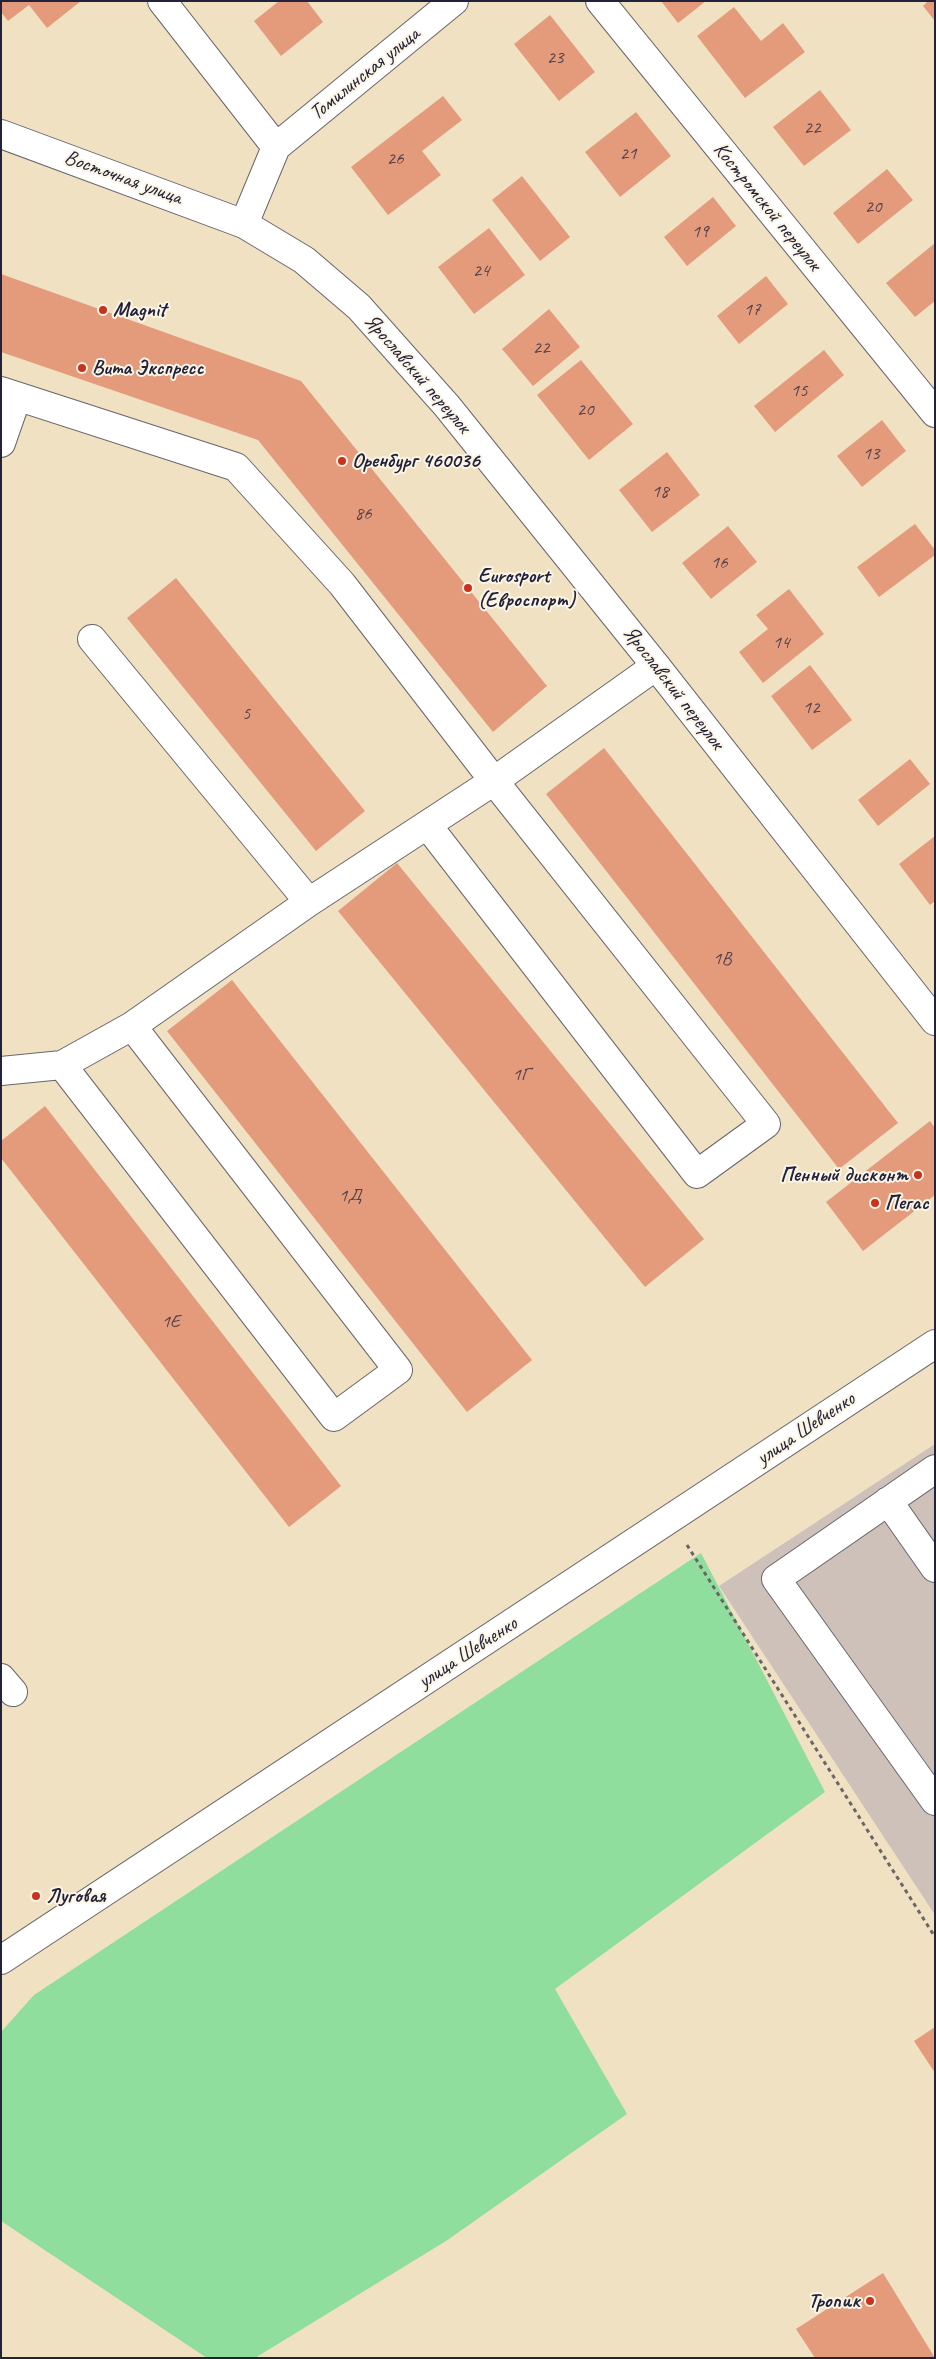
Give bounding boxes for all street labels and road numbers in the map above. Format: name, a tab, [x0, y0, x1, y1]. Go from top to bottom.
street label: Томилинская улица	[305, 22, 425, 126]
street label: Костромской переулок	[708, 138, 826, 276]
street label: Восточная улица	[61, 145, 185, 211]
street label: Ярославский переулок	[358, 309, 476, 439]
street label: Ярославский переулок	[617, 621, 729, 755]
street label: улица Шевченко	[752, 1387, 860, 1471]
street label: улица Шевченко	[414, 1612, 522, 1694]

